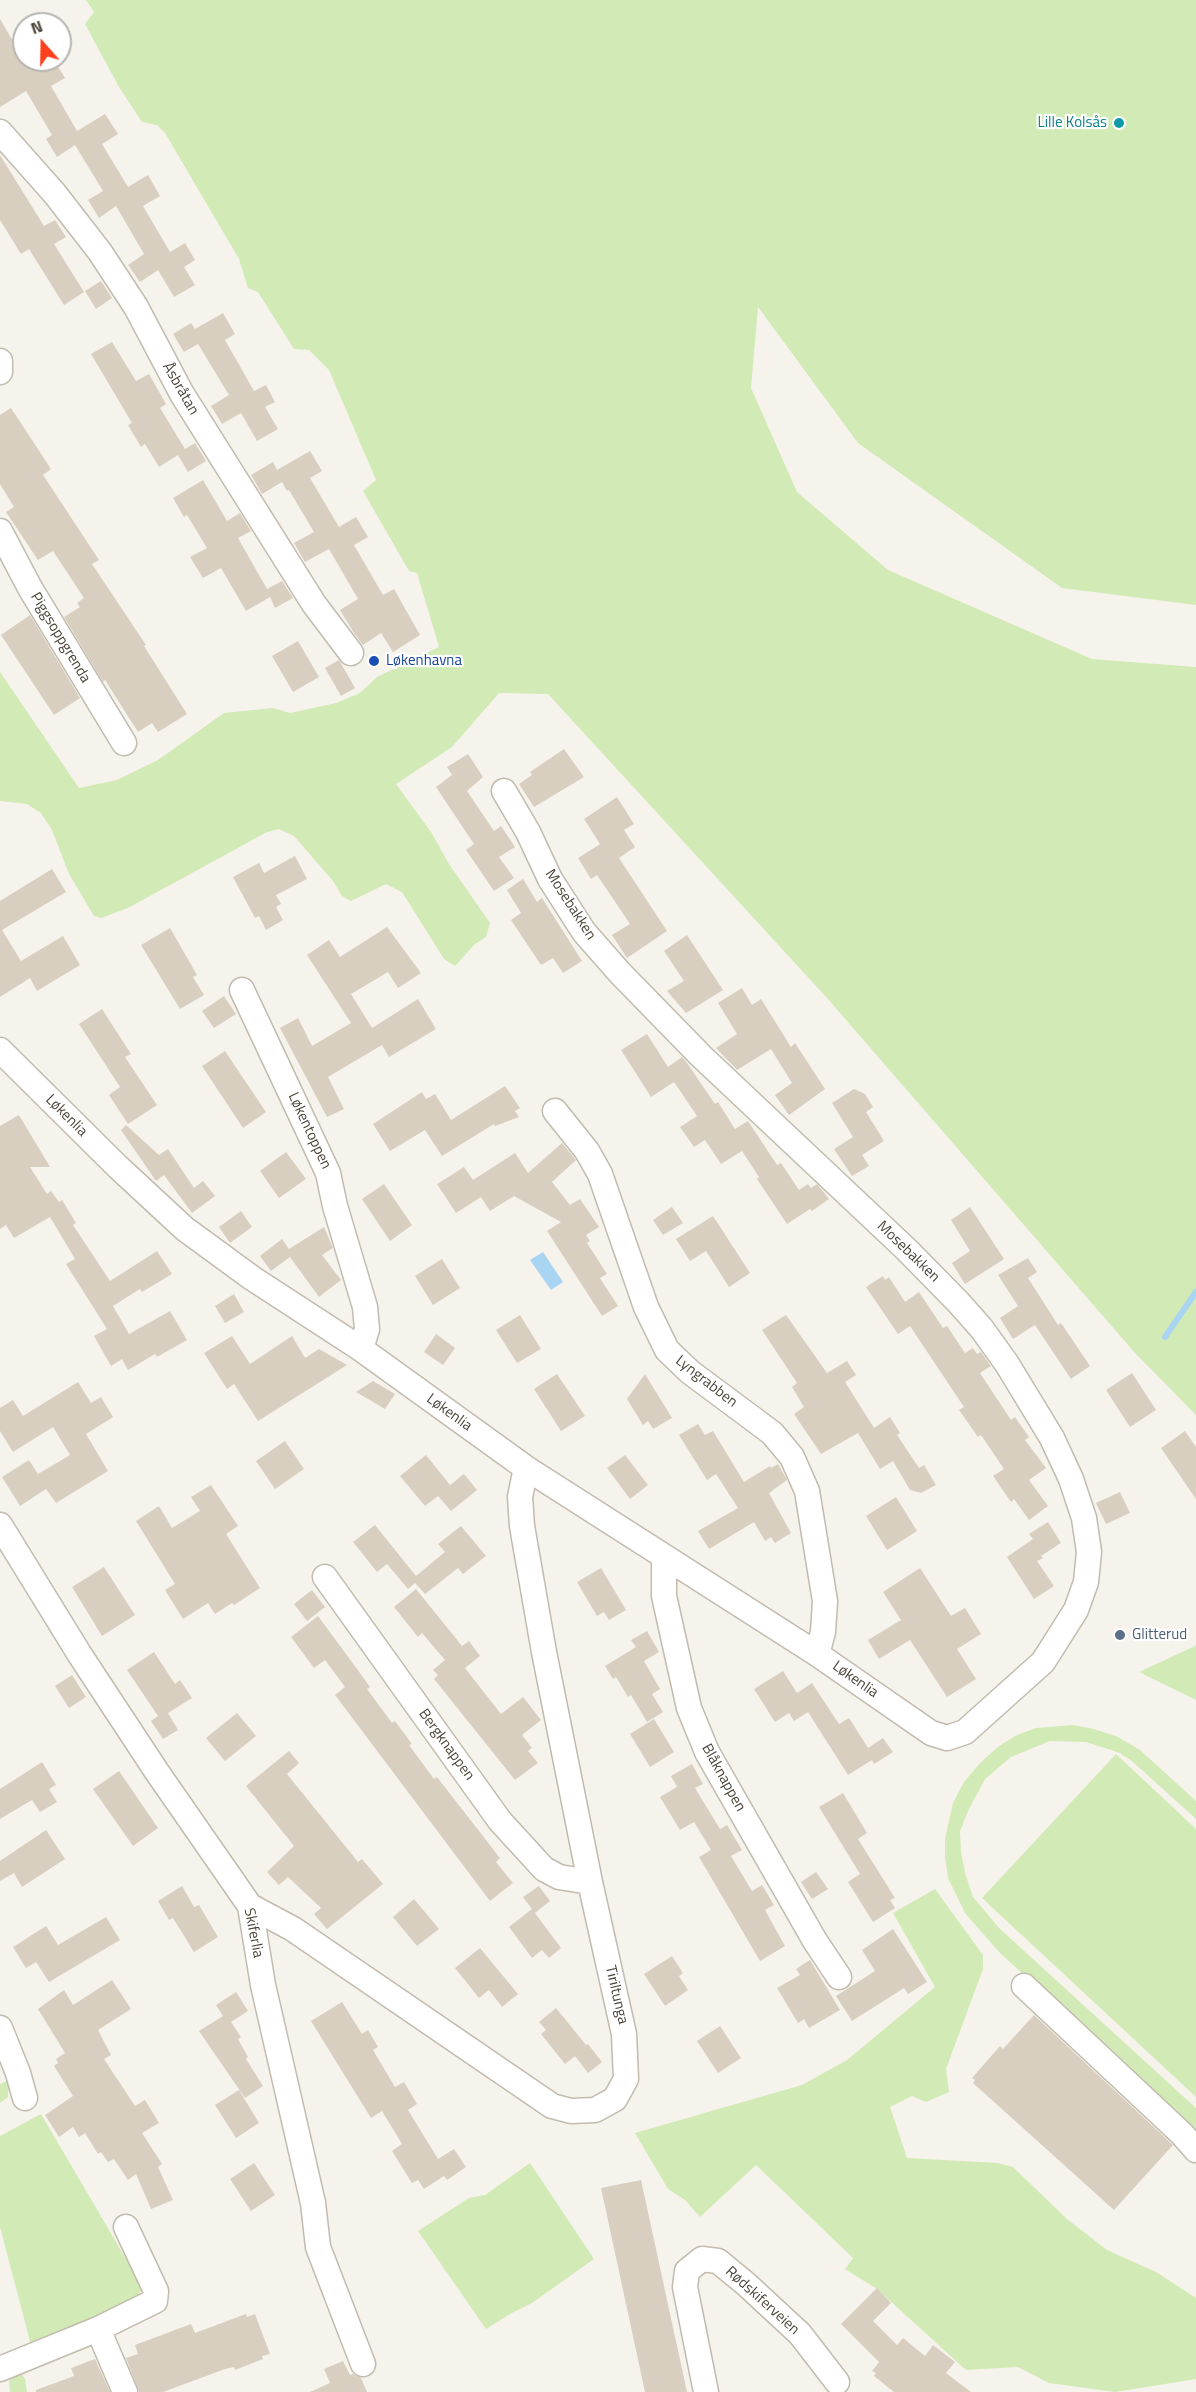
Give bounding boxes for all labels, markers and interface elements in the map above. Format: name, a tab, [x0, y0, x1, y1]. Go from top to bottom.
north arrow	[12, 12, 72, 72]
text: N	[27, 14, 46, 40]
place label: Lille Kolsås	[1038, 114, 1107, 132]
marker: Lille Kolsås	[1112, 116, 1126, 130]
street label: Åsbråtan	[158, 360, 202, 418]
street label: Piggsoppgrenda	[26, 590, 94, 686]
place label: Løkenhavna	[386, 652, 462, 670]
marker: Løkenhavna	[367, 654, 381, 668]
street label: Mosebakken	[541, 866, 599, 944]
street label: Løkentoppen	[283, 1090, 335, 1172]
street label: Løkenlia	[41, 1091, 91, 1141]
street label: Mosebakken	[873, 1218, 943, 1286]
street label: Lyngrabben	[671, 1352, 741, 1412]
street label: Løkenlia	[423, 1390, 475, 1436]
place label: Glitterud	[1132, 1626, 1187, 1644]
marker: Glitterud	[1113, 1628, 1127, 1642]
street label: Løkenlia	[829, 1658, 881, 1702]
street label: Bergknappen	[414, 1706, 478, 1784]
street label: Blåknappen	[697, 1741, 749, 1815]
street label: Skiferlia	[239, 1907, 267, 1959]
street label: Tiriltunga	[601, 1964, 631, 2026]
street label: Rødskiferveien	[721, 2263, 803, 2339]

